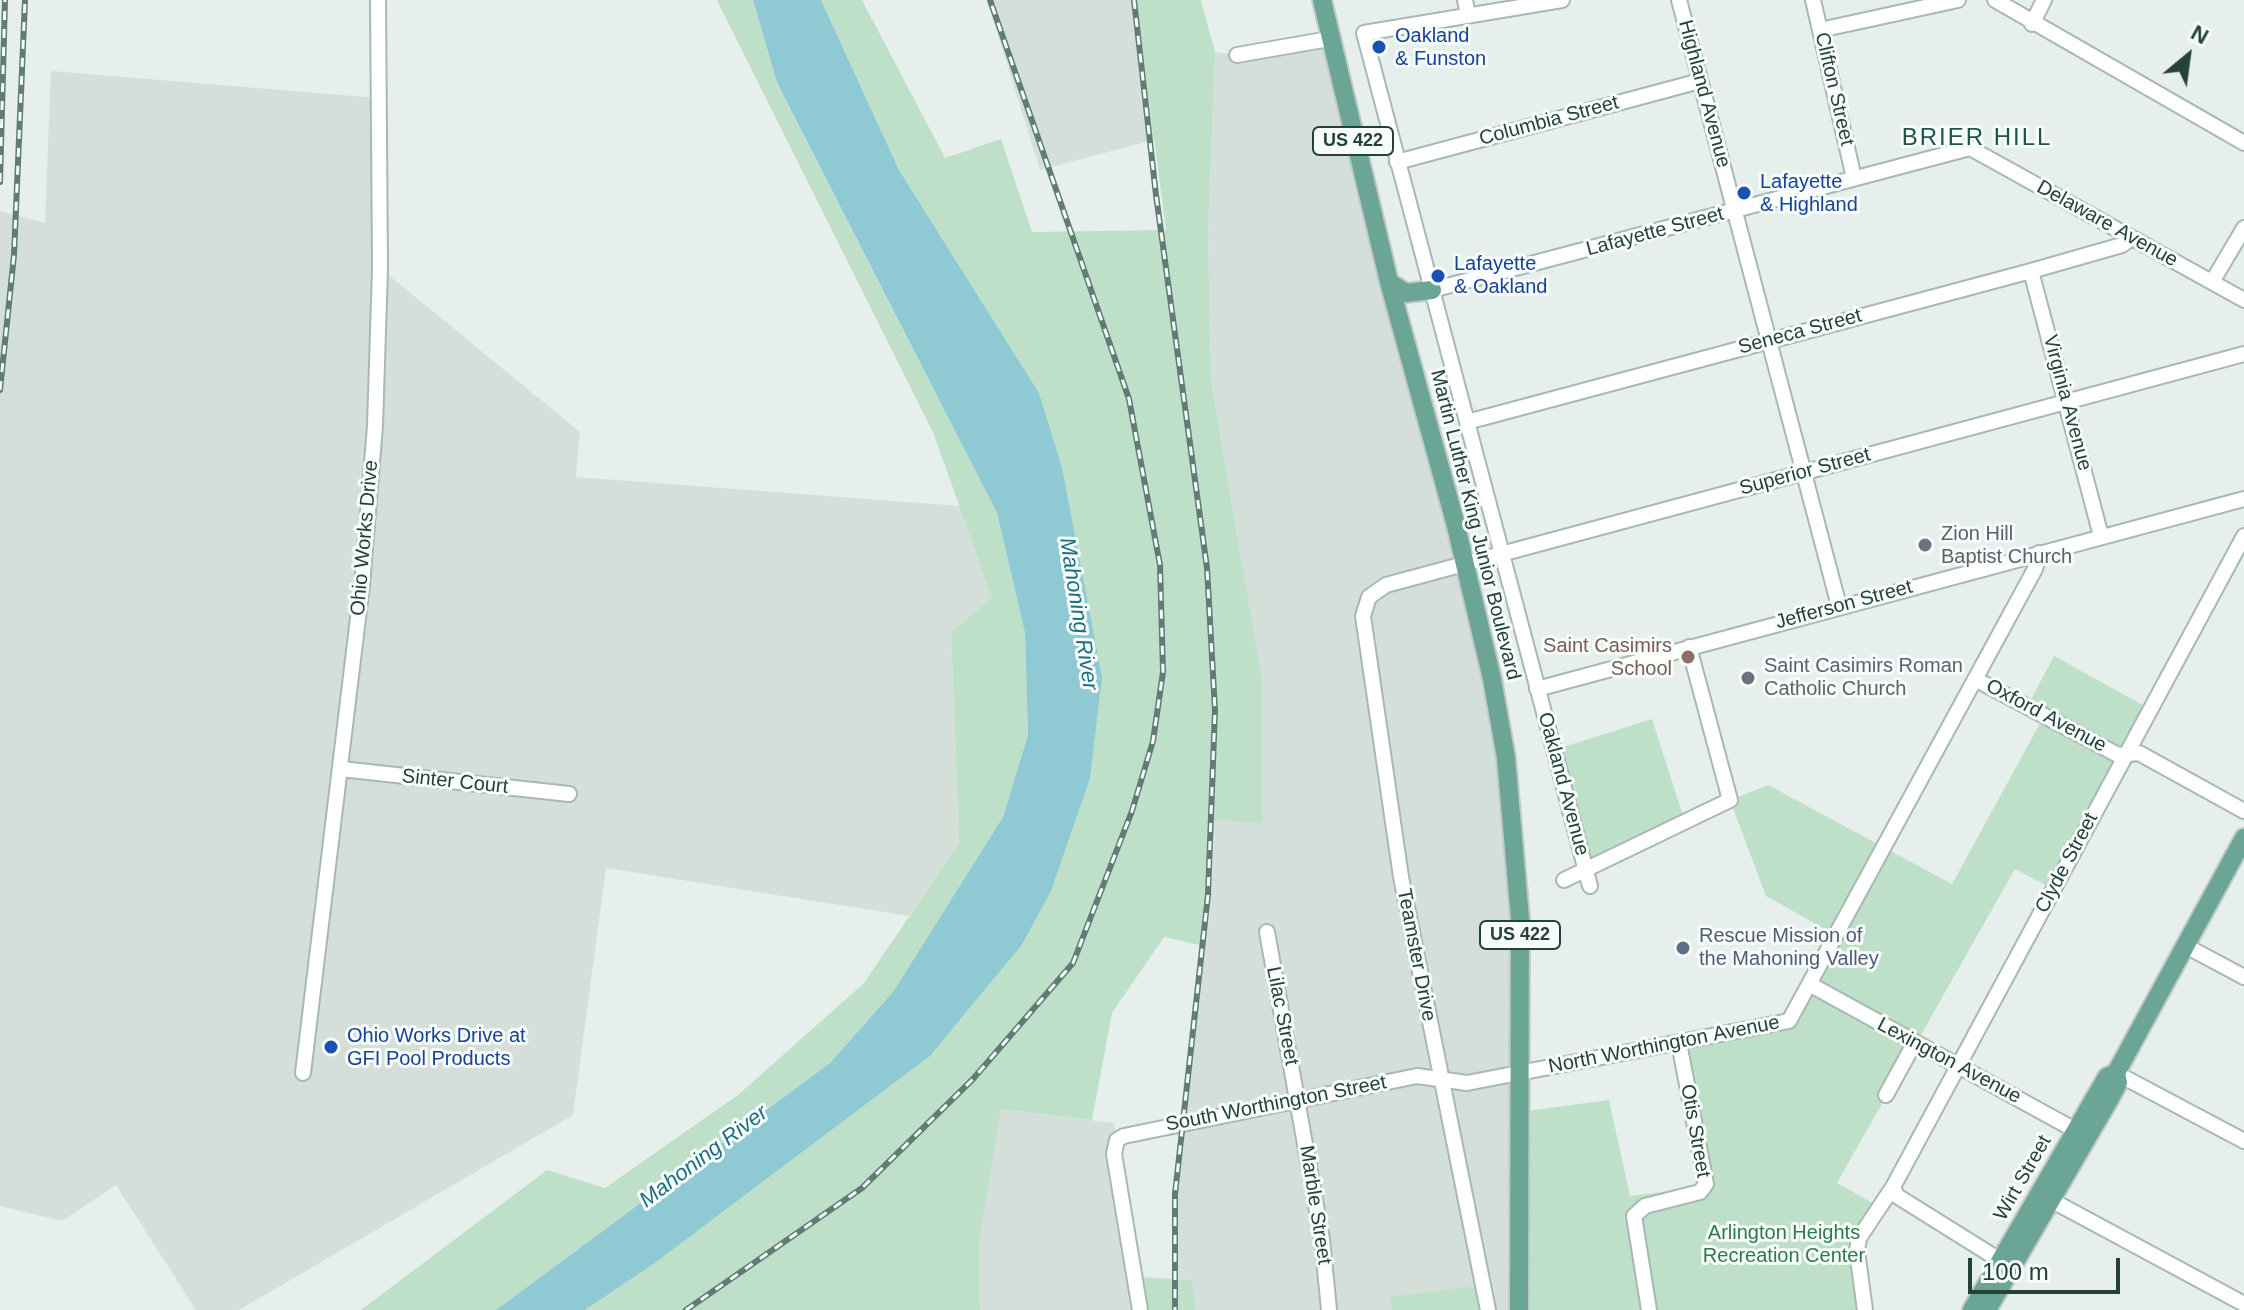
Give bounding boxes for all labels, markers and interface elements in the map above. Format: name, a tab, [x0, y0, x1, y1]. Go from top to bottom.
north arrow	[2148, 16, 2228, 96]
street label: Highland Avenue	[1673, 17, 1735, 171]
text: N	[2187, 20, 2213, 49]
place label: Oakland & Funston	[1395, 24, 1486, 71]
street label: Clifton Street	[1809, 30, 1859, 148]
marker: Oakland & Funston	[1370, 38, 1388, 56]
street label: Columbia Street	[1477, 91, 1621, 151]
district label: BRIER HILL	[1902, 124, 2052, 152]
road number: US 422	[1313, 127, 1393, 155]
place label: Lafayette & Highland	[1760, 170, 1858, 217]
street label: Delaware Avenue	[2032, 175, 2182, 273]
marker: Lafayette & Highland	[1735, 184, 1753, 202]
street label: Lafayette Street	[1584, 202, 1726, 262]
place label: Lafayette & Oakland	[1454, 252, 1547, 299]
marker: Lafayette & Oakland	[1429, 267, 1447, 285]
street label: Seneca Street	[1736, 304, 1864, 360]
street label: Virginia Avenue	[2037, 333, 2097, 473]
street label: Martin Luther King Junior Boulevard	[1425, 367, 1525, 683]
street label: Superior Street	[1737, 443, 1873, 501]
street label: Ohio Works Drive	[346, 459, 384, 617]
place label: Zion Hill Baptist Church	[1941, 522, 2072, 569]
water label: Mahoning River	[1053, 536, 1103, 692]
marker: Zion Hill Baptist Church	[1916, 536, 1934, 554]
street label: Jefferson Street	[1773, 575, 1915, 635]
place label: Saint Casimirs School	[1543, 634, 1672, 681]
marker: Saint Casimirs School	[1679, 648, 1697, 666]
place label: Saint Casimirs Roman Catholic Church	[1764, 654, 1963, 701]
marker: Saint Casimirs Roman Catholic Church	[1739, 669, 1757, 687]
street label: Oxford Avenue	[1982, 674, 2110, 758]
street label: Oakland Avenue	[1532, 710, 1594, 858]
street label: Sinter Court	[401, 764, 509, 800]
street label: Clyde Street	[2031, 809, 2103, 917]
street label: Teamster Drive	[1391, 887, 1441, 1023]
road number: US 422	[1480, 921, 1560, 949]
place label: Rescue Mission of the Mahoning Valley	[1699, 924, 1879, 971]
marker: Rescue Mission of the Mahoning Valley	[1674, 939, 1692, 957]
street label: Lilac Street	[1261, 965, 1303, 1067]
street label: North Worthington Avenue	[1546, 1011, 1782, 1079]
street label: Lexington Avenue	[1873, 1013, 2025, 1109]
place label: Ohio Works Drive at GFI Pool Products	[347, 1024, 526, 1071]
marker: Ohio Works Drive at GFI Pool Products	[322, 1038, 340, 1056]
street label: South Worthington Street	[1164, 1071, 1388, 1137]
street label: Otis Street	[1675, 1082, 1715, 1180]
water label: Mahoning River	[635, 1100, 773, 1214]
street label: Wirt Street	[1989, 1131, 2057, 1225]
street label: Marble Street	[1294, 1144, 1336, 1266]
park label: Arlington Heights Recreation Center	[1703, 1221, 1865, 1268]
scale bar	[1972, 1242, 2124, 1292]
text: 100 m	[1982, 1258, 2049, 1285]

